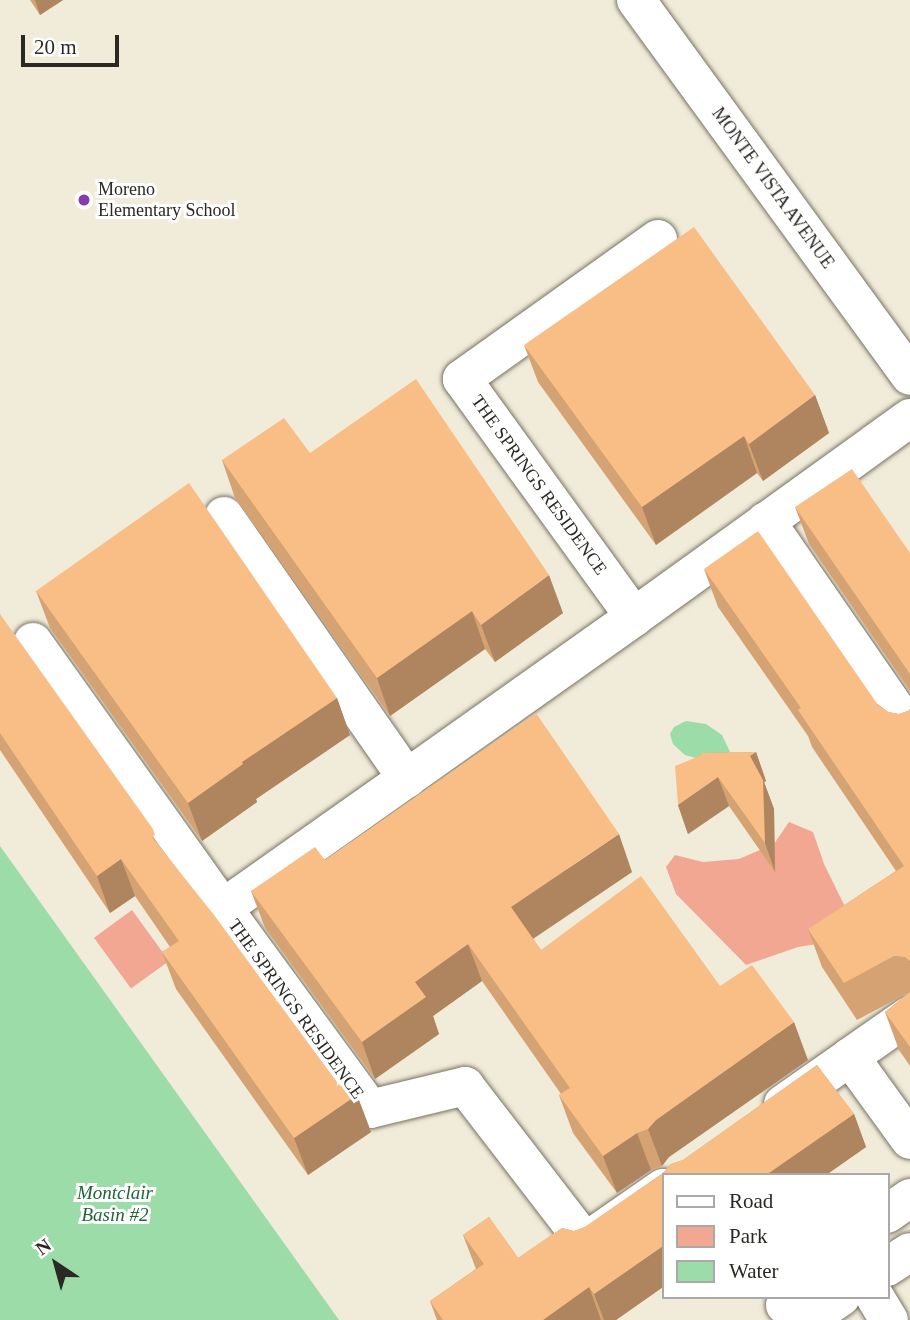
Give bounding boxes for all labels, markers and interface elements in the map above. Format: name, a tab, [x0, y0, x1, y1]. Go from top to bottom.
scale bar	[24, 21, 122, 65]
text: 20 m	[34, 35, 77, 59]
street label: MONTE VISTA AVENUE	[707, 102, 839, 274]
place label: Moreno Elementary School	[98, 179, 235, 222]
marker: Moreno Elementary School	[76, 192, 92, 208]
street label: THE SPRINGS RESIDENCE	[466, 391, 612, 579]
street label: THE SPRINGS RESIDENCE	[223, 915, 369, 1103]
legend	[662, 1173, 889, 1299]
water label: Montclair Basin #2	[77, 1182, 153, 1226]
text: Road	[729, 1189, 773, 1213]
text: Park	[729, 1224, 768, 1248]
north arrow	[21, 1229, 91, 1299]
text: N	[32, 1234, 55, 1259]
text: Water	[729, 1259, 779, 1283]

